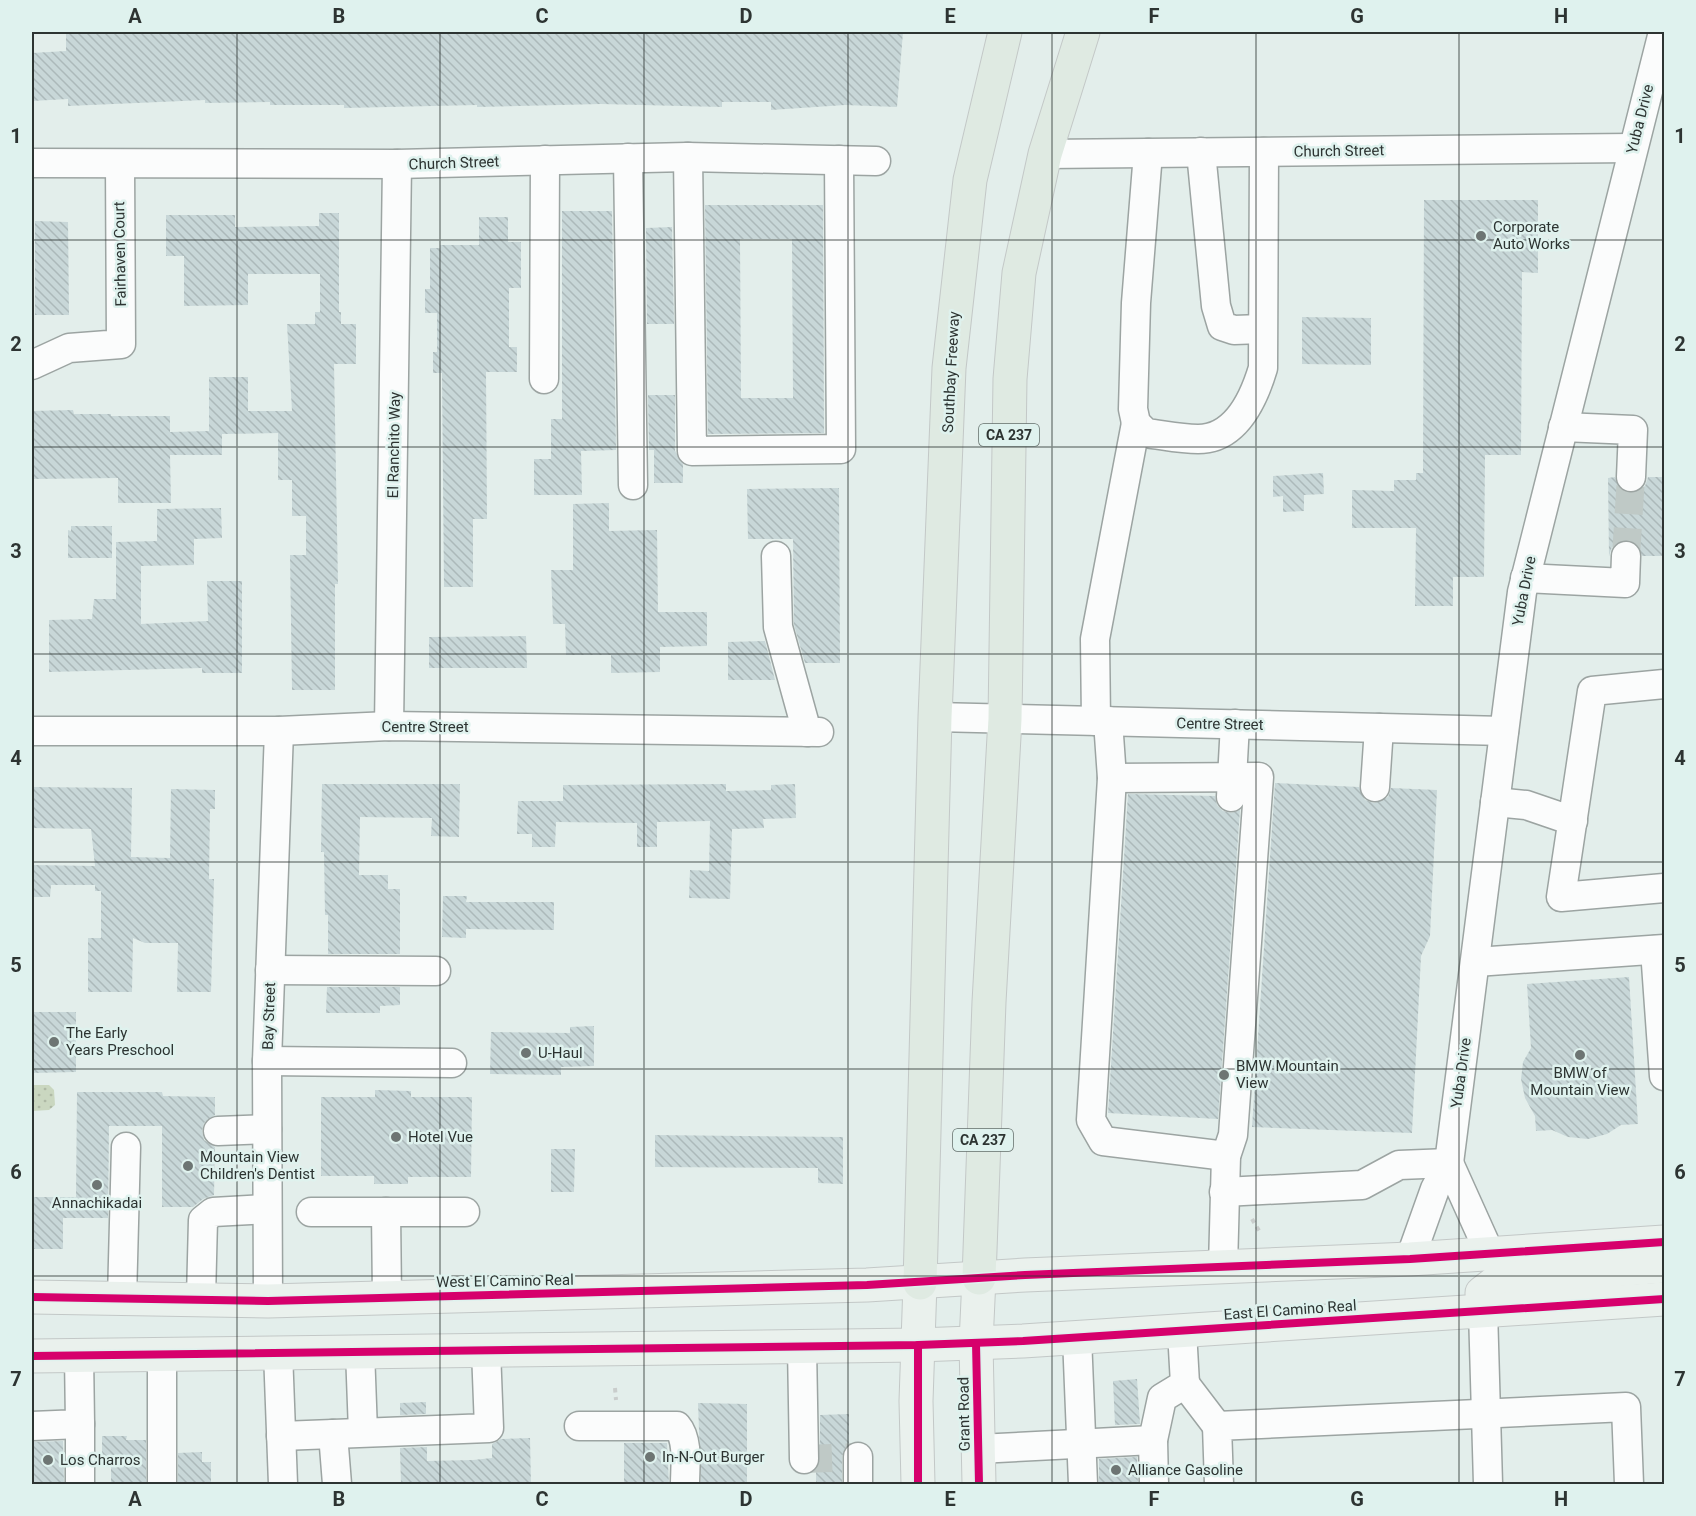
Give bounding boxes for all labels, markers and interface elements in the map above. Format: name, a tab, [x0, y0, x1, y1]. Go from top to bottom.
text: A	[128, 4, 142, 28]
text: B	[333, 4, 345, 28]
text: C	[535, 4, 549, 28]
text: D	[740, 4, 753, 28]
text: E	[944, 4, 956, 28]
text: F	[1149, 4, 1160, 28]
text: G	[1350, 4, 1364, 28]
text: H	[1554, 4, 1568, 28]
street label: Yuba Drive	[1623, 82, 1657, 156]
text: 1	[10, 124, 22, 148]
text: 1	[1674, 124, 1686, 148]
street label: Church Street	[1294, 141, 1385, 161]
street label: Church Street	[408, 152, 500, 174]
street label: Fairhaven Court	[110, 201, 130, 307]
place label: Corporate Auto Works	[1493, 218, 1570, 253]
marker: Corporate Auto Works	[1474, 229, 1488, 243]
street label: Southbay Freeway	[939, 311, 963, 433]
text: 2	[10, 332, 22, 356]
text: 2	[1674, 332, 1686, 356]
street label: El Ranchito Way	[384, 392, 404, 498]
road number: CA 237	[979, 424, 1039, 446]
text: 3	[10, 539, 22, 563]
text: 3	[1674, 539, 1686, 563]
street label: Yuba Drive	[1508, 554, 1540, 628]
street label: Centre Street	[1176, 714, 1264, 734]
street label: Centre Street	[381, 718, 469, 736]
text: 4	[10, 746, 22, 770]
text: 4	[1674, 746, 1686, 770]
text: 5	[10, 953, 22, 977]
text: 5	[1674, 953, 1686, 977]
street label: Bay Street	[259, 982, 279, 1050]
place label: The Early Years Preschool	[66, 1024, 174, 1059]
marker: The Early Years Preschool	[47, 1035, 61, 1049]
street label: Yuba Drive	[1447, 1037, 1475, 1109]
place label: U-Haul	[538, 1044, 583, 1062]
marker: U-Haul	[519, 1046, 533, 1060]
marker: BMW of Mountain View	[1573, 1048, 1587, 1062]
place label: BMW Mountain View	[1236, 1057, 1339, 1092]
place label: BMW of Mountain View	[1530, 1064, 1630, 1099]
marker: BMW Mountain View	[1217, 1068, 1231, 1082]
place label: Hotel Vue	[408, 1128, 473, 1146]
road number: CA 237	[953, 1129, 1013, 1151]
marker: Hotel Vue	[389, 1130, 403, 1144]
place label: Mountain View Children's Dentist	[200, 1148, 315, 1183]
marker: Mountain View Children's Dentist	[181, 1159, 195, 1173]
text: 6	[10, 1160, 22, 1184]
text: 6	[1674, 1160, 1686, 1184]
marker: Annachikadai	[90, 1178, 104, 1192]
place label: Annachikadai	[52, 1194, 142, 1212]
street label: West El Camino Real	[436, 1271, 574, 1291]
street label: East El Camino Real	[1223, 1296, 1357, 1324]
text: 7	[10, 1367, 22, 1391]
text: 7	[1674, 1367, 1686, 1391]
street label: Grant Road	[954, 1377, 974, 1451]
place label: In-N-Out Burger	[662, 1448, 765, 1466]
marker: In-N-Out Burger	[643, 1450, 657, 1464]
place label: Los Charros	[60, 1451, 141, 1469]
marker: Los Charros	[41, 1453, 55, 1467]
place label: Alliance Gasoline	[1128, 1461, 1243, 1479]
marker: Alliance Gasoline	[1109, 1463, 1123, 1477]
text: A	[128, 1487, 142, 1511]
text: B	[333, 1487, 345, 1511]
text: C	[535, 1487, 549, 1511]
text: D	[740, 1487, 753, 1511]
text: E	[944, 1487, 956, 1511]
text: F	[1149, 1487, 1160, 1511]
text: G	[1350, 1487, 1364, 1511]
text: H	[1554, 1487, 1568, 1511]

